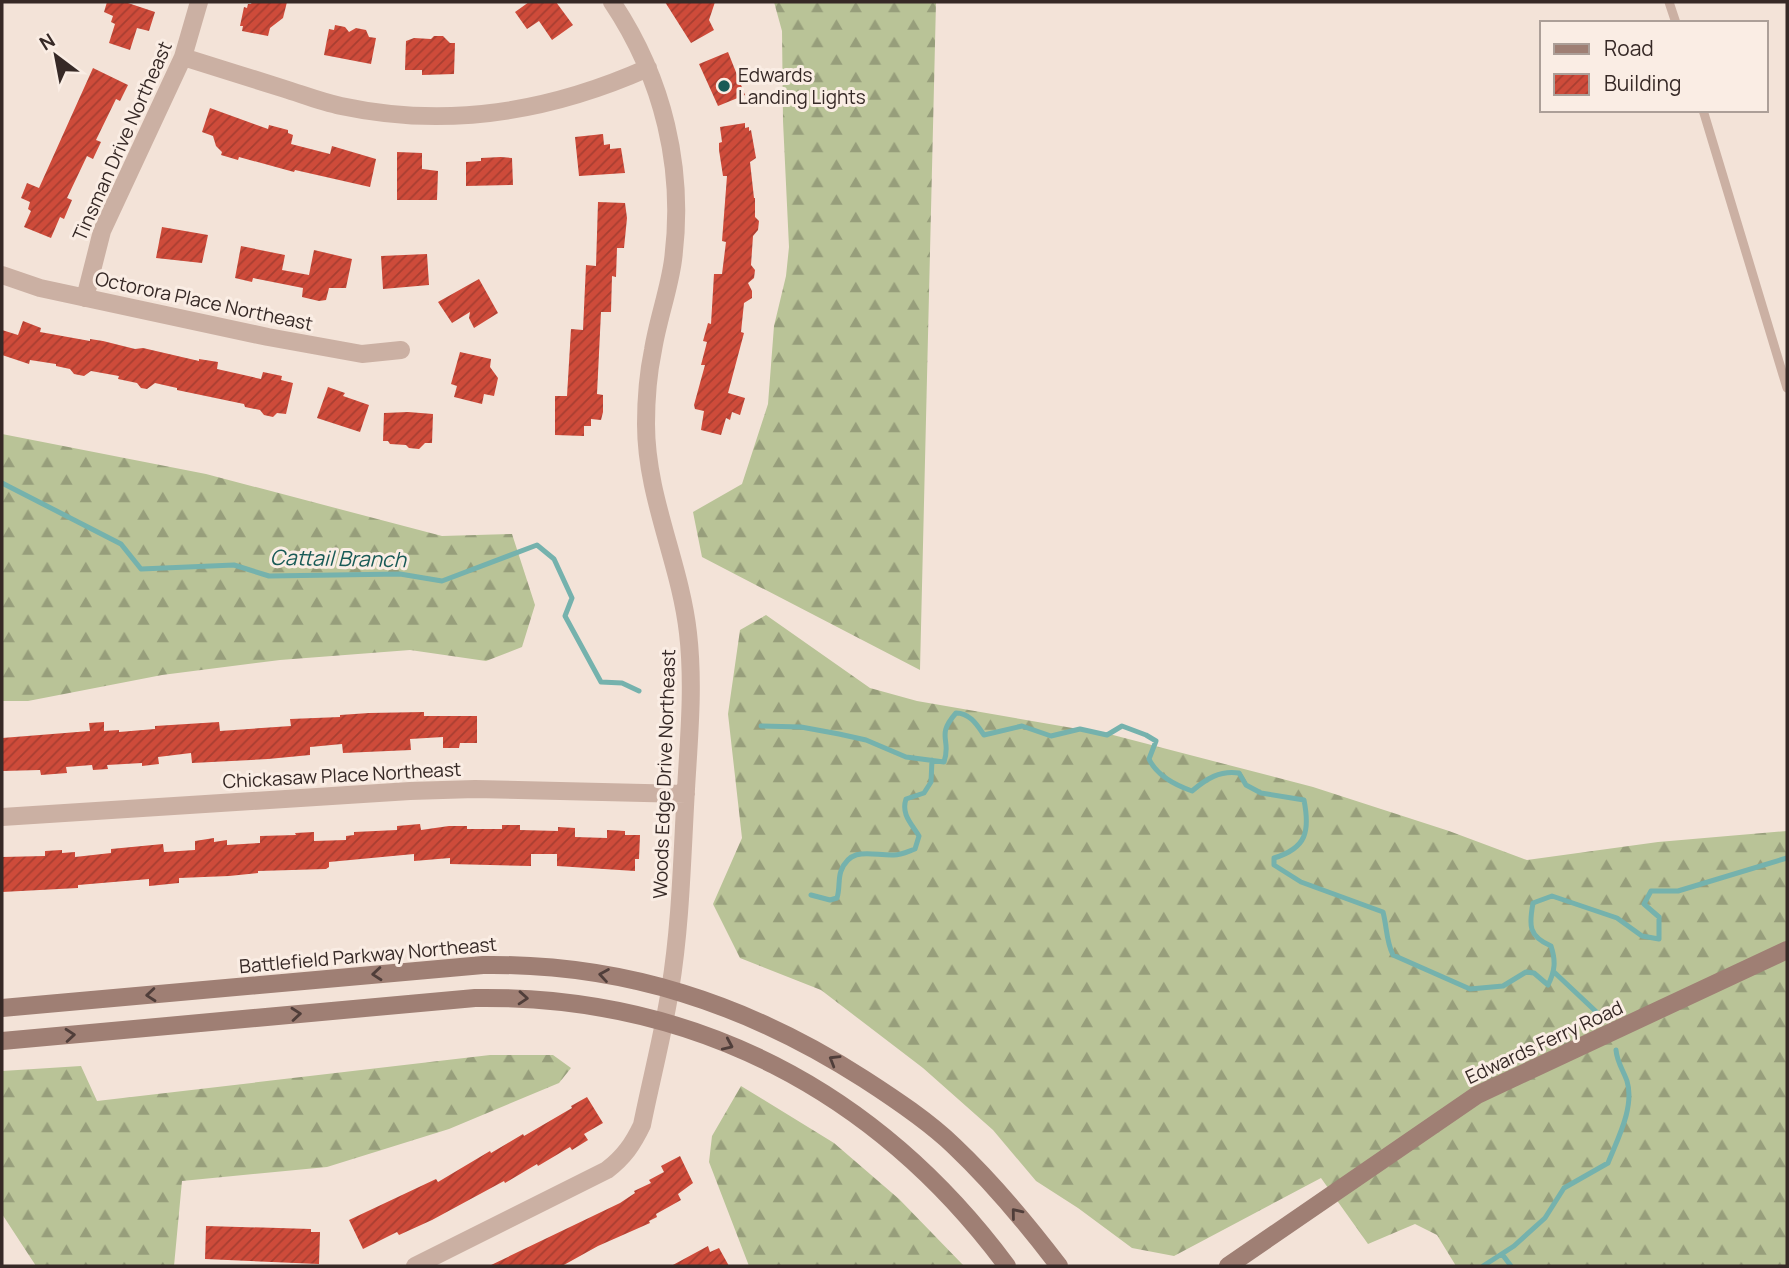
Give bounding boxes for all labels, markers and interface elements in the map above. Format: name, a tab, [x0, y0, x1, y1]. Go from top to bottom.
north arrow	[21, 21, 91, 91]
legend	[1540, 21, 1768, 112]
text: N	[34, 27, 60, 56]
text: Road	[1604, 34, 1654, 62]
street label: Tinsman Drive Northeast	[66, 37, 178, 245]
place label: Edwards Landing Lights	[738, 62, 866, 110]
text: Building	[1604, 69, 1681, 97]
marker: Edwards Landing Lights	[716, 78, 732, 94]
street label: Octorora Place Northeast	[93, 265, 315, 337]
water label: Cattail Branch	[270, 543, 408, 573]
street label: Woods Edge Drive Northeast	[647, 649, 681, 899]
street label: Chickasaw Place Northeast	[222, 756, 462, 794]
street label: Battlefield Parkway Northeast	[238, 931, 498, 979]
one-way arrow	[371, 966, 382, 981]
one-way arrow	[598, 968, 609, 983]
one-way arrow	[145, 987, 156, 1002]
one-way arrow	[518, 990, 529, 1005]
street label: Edwards Ferry Road	[1461, 994, 1627, 1090]
one-way arrow	[291, 1007, 302, 1022]
one-way arrow	[64, 1028, 76, 1043]
one-way arrow	[721, 1037, 734, 1051]
one-way arrow	[828, 1056, 841, 1069]
one-way arrow	[1012, 1209, 1024, 1222]

